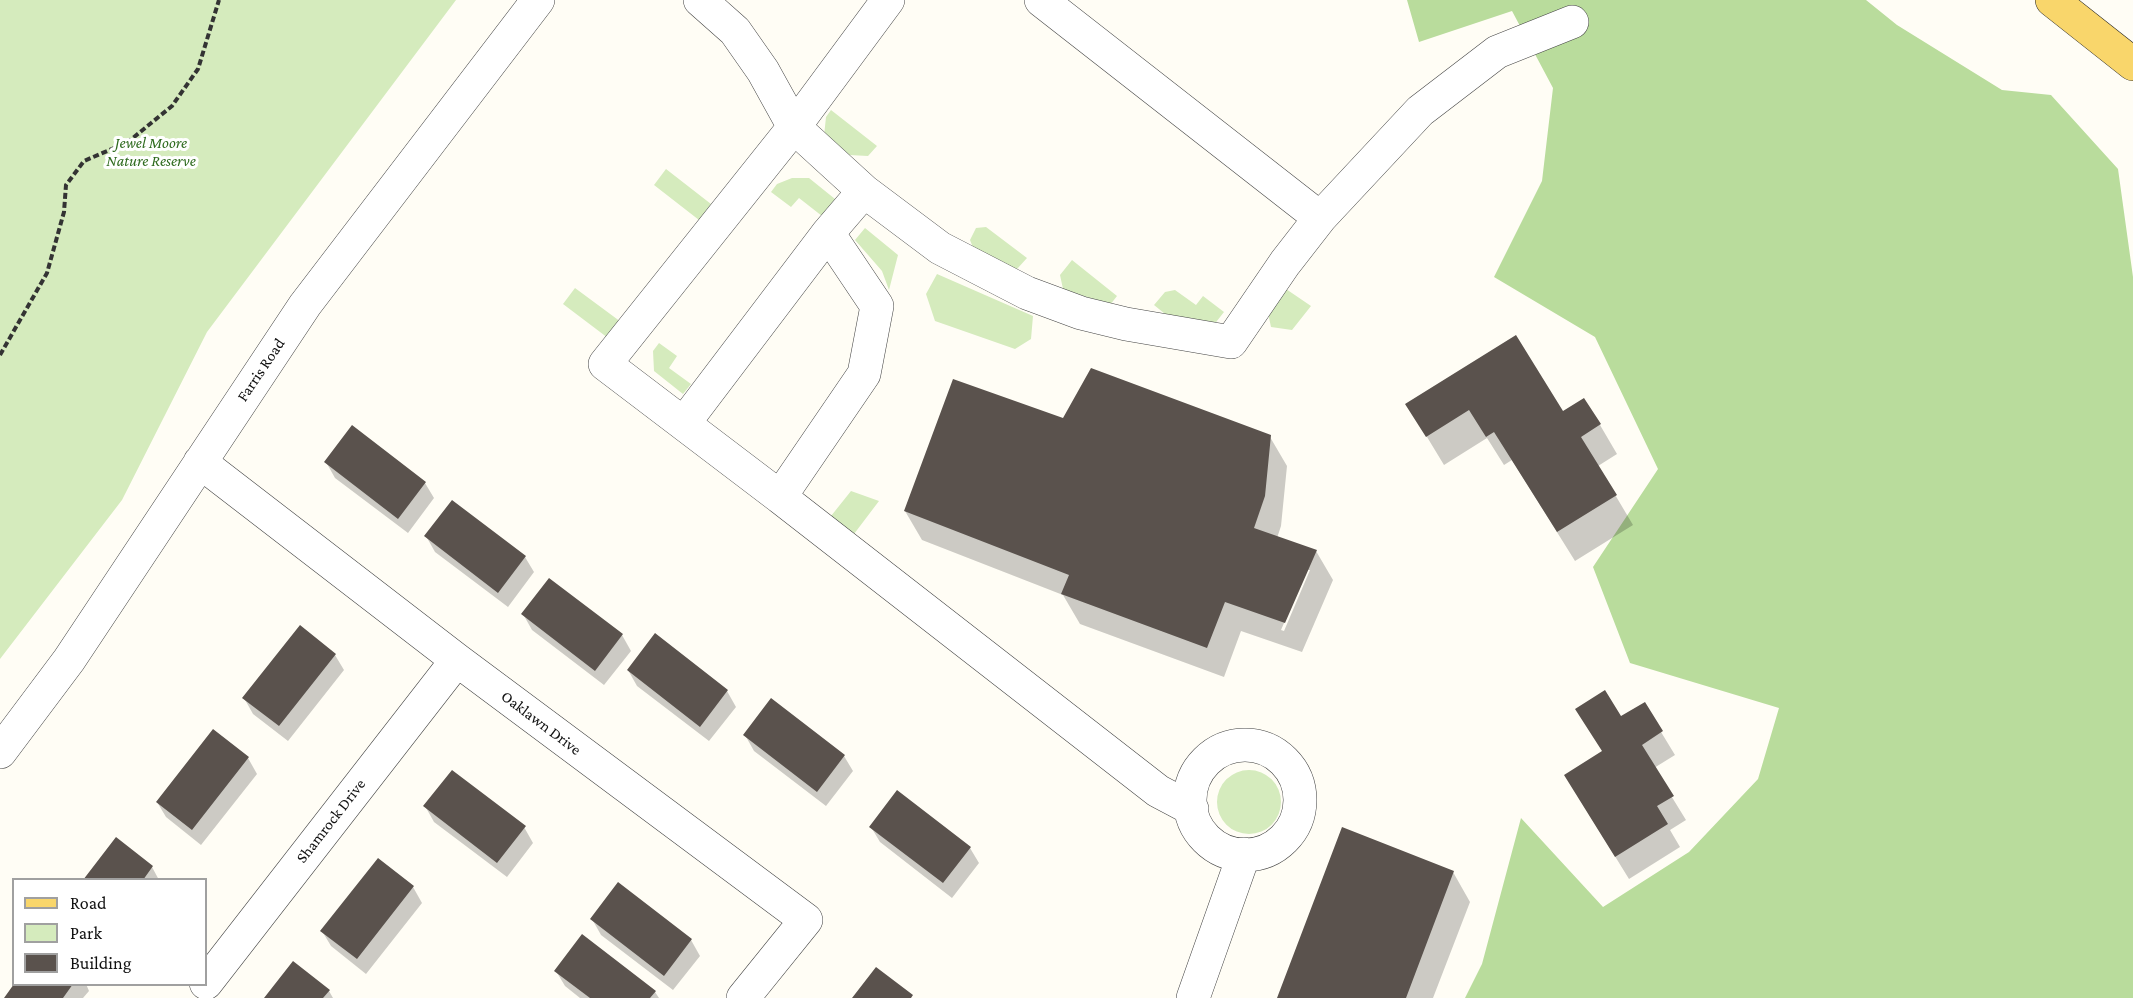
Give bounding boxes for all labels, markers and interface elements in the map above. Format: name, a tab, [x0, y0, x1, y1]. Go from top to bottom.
park label: Jewel Moore Nature Reserve	[106, 133, 196, 171]
street label: Farris Road	[233, 335, 289, 405]
street label: Oaklawn Drive	[497, 687, 585, 759]
street label: Shamrock Drive	[292, 775, 370, 867]
legend	[12, 878, 207, 986]
text: Road	[70, 893, 107, 913]
text: Park	[70, 923, 102, 943]
text: Building	[70, 953, 131, 973]

